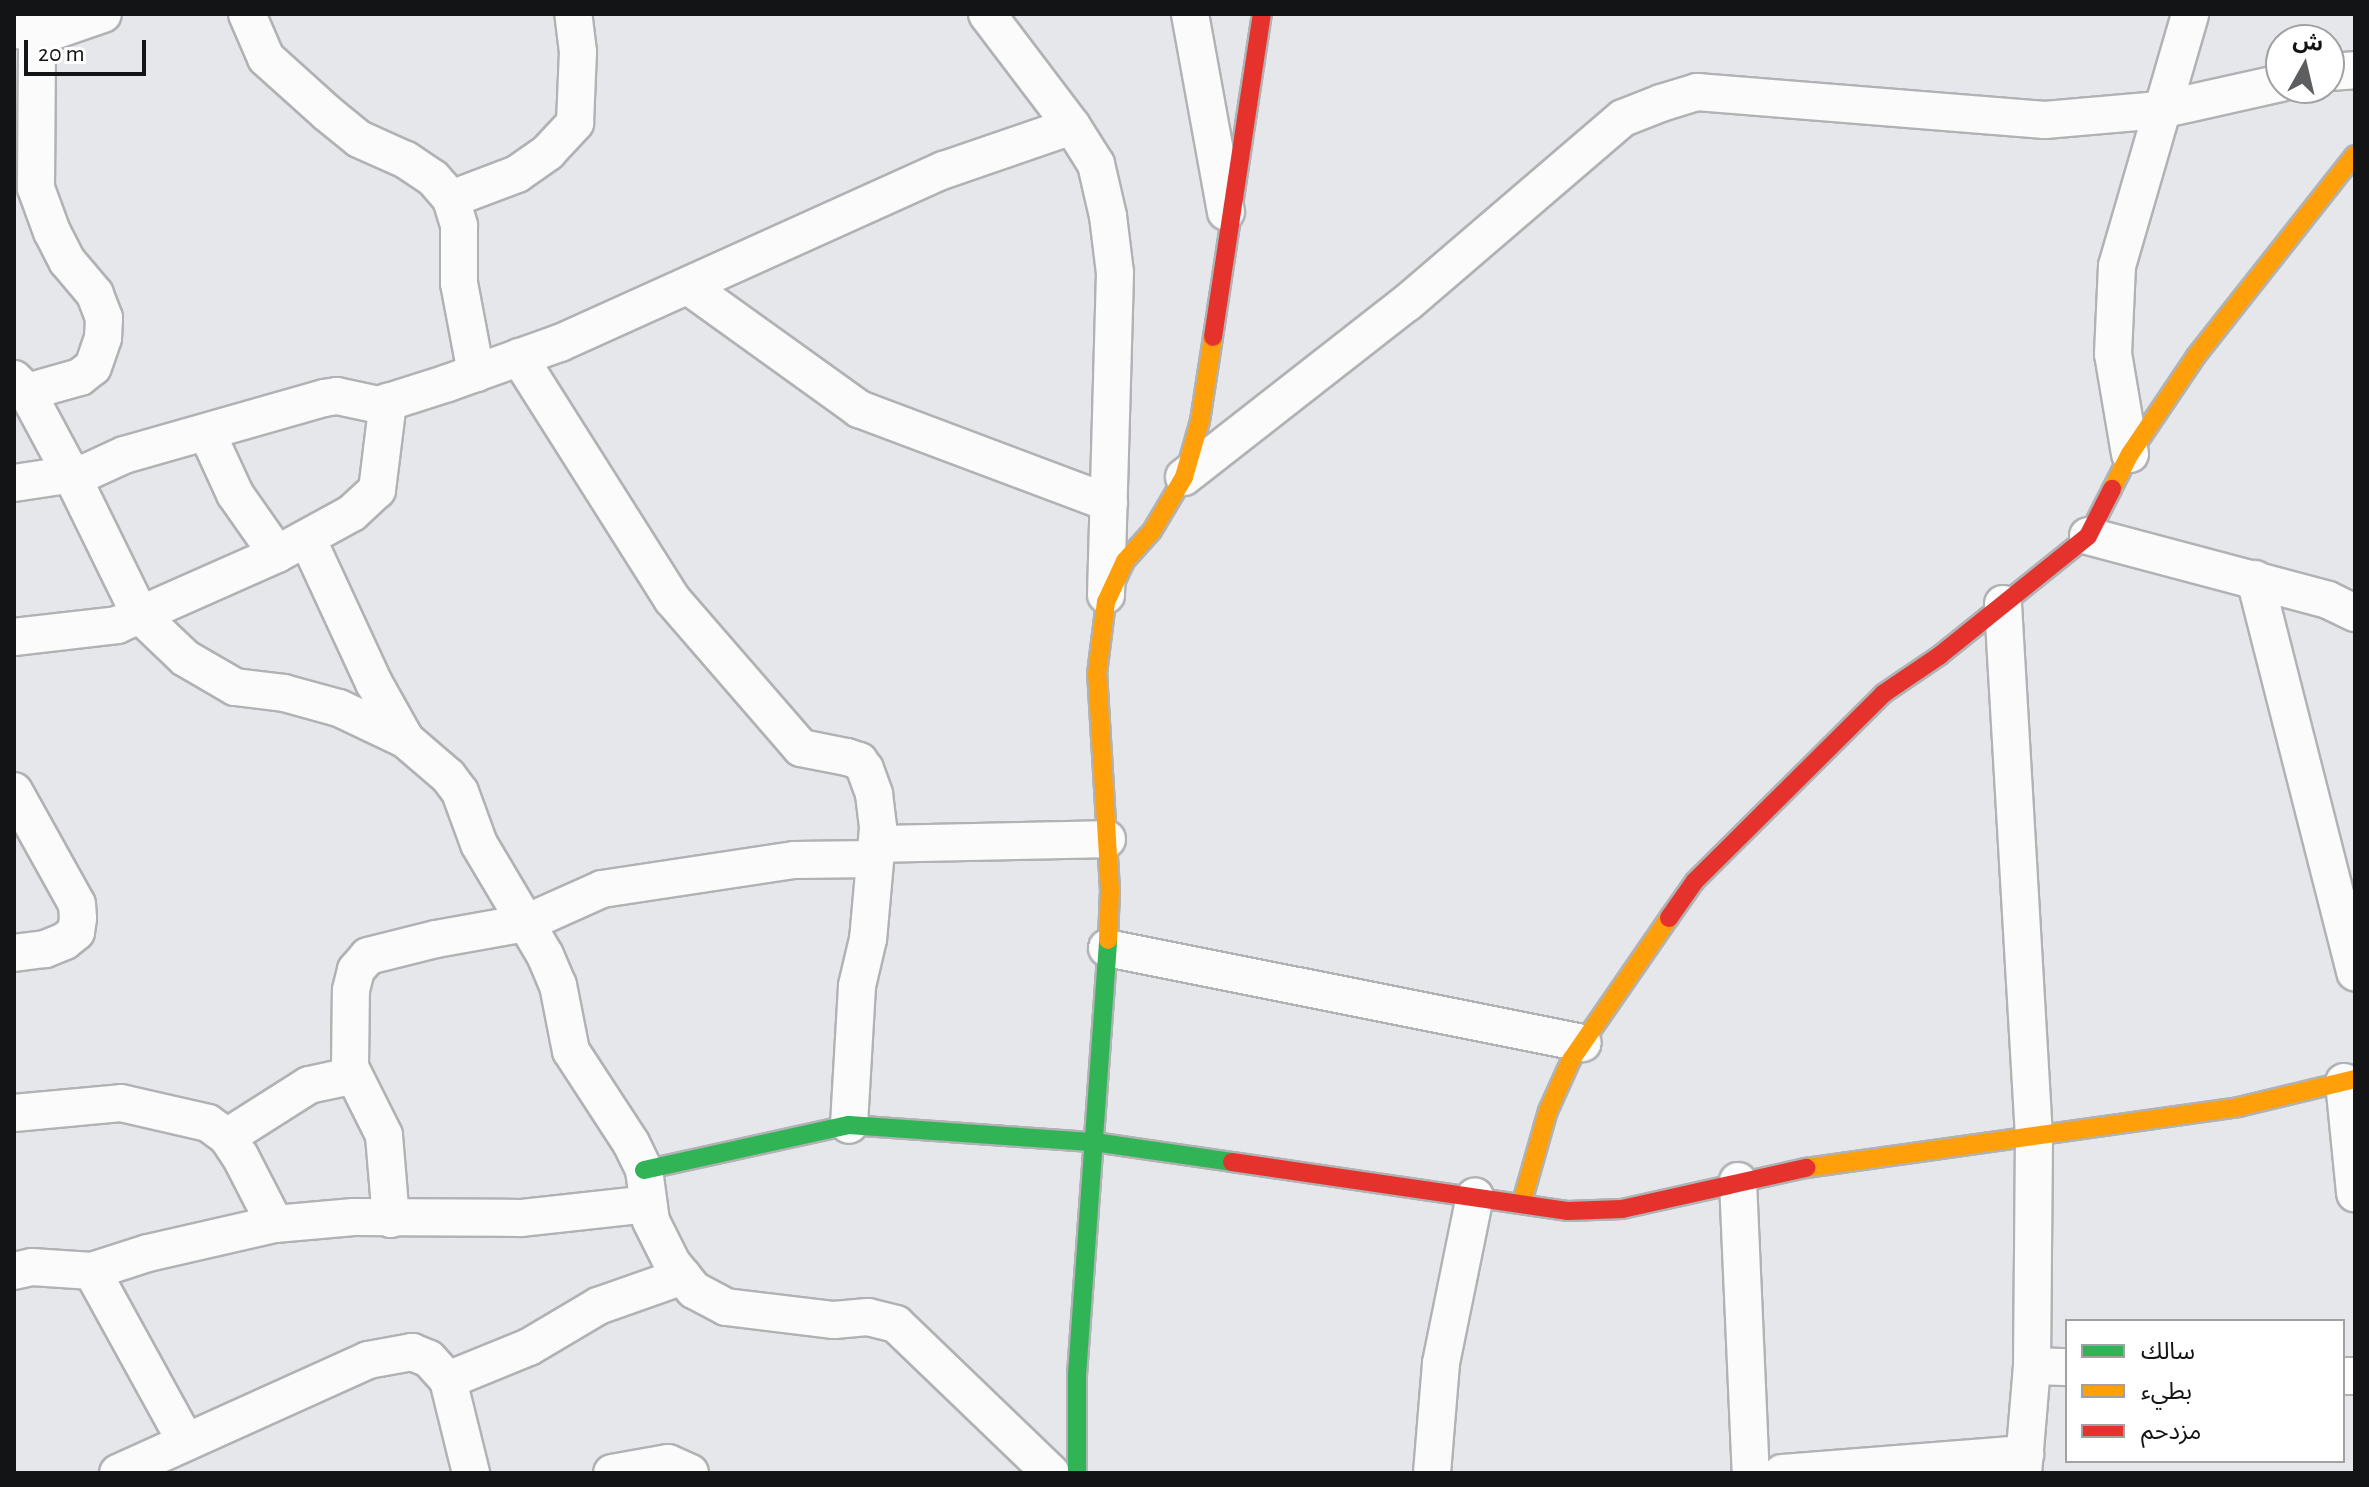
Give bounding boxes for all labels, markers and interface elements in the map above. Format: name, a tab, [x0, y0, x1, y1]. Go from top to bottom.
scale bar	[28, 24, 150, 74]
north arrow	[2265, 24, 2345, 104]
text: ش	[2292, 29, 2325, 55]
text: 20 m	[38, 42, 85, 66]
legend	[2065, 1319, 2345, 1463]
text: سالك	[2141, 1340, 2195, 1364]
text: بطيء	[2141, 1380, 2192, 1404]
text: مزدحم	[2141, 1420, 2201, 1444]

